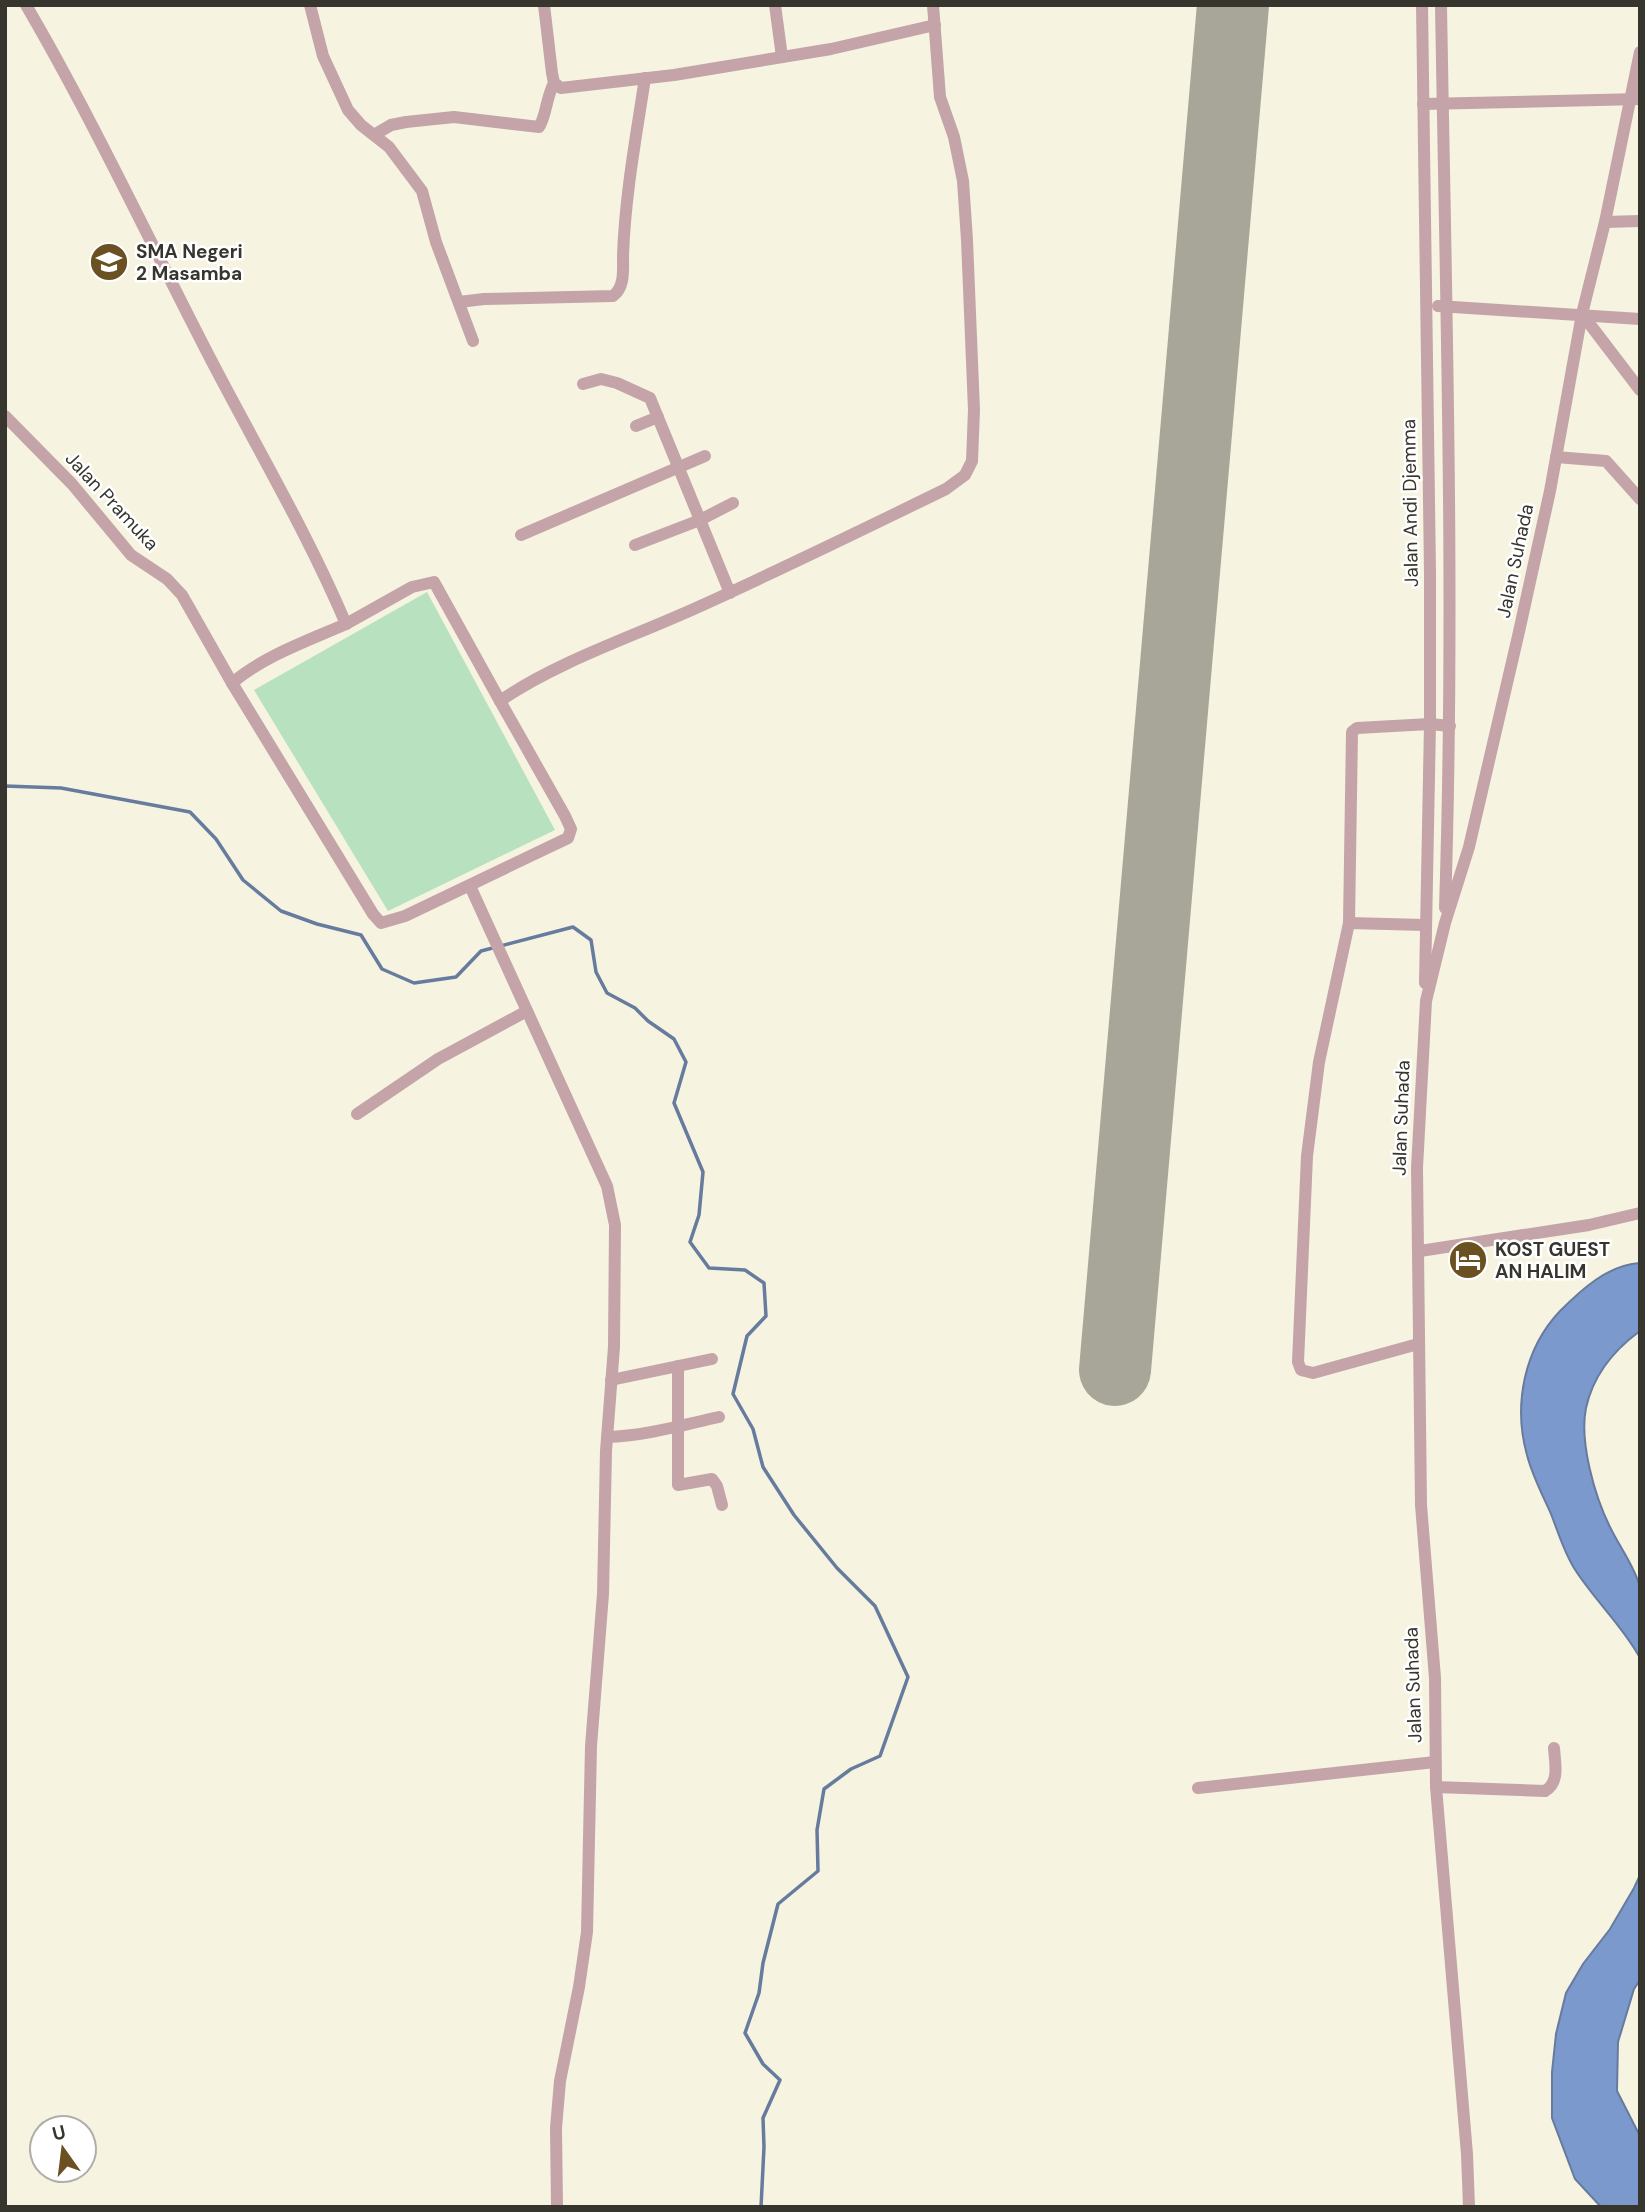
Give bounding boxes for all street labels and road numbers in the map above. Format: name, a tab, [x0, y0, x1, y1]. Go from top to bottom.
street label: Jalan Andi Djemma	[1396, 419, 1424, 587]
street label: Jalan Pramuka	[60, 446, 164, 556]
street label: Jalan Suhada	[1491, 502, 1539, 620]
street label: Jalan Suhada	[1386, 1060, 1416, 1176]
street label: Jalan Suhada	[1398, 1627, 1428, 1743]

